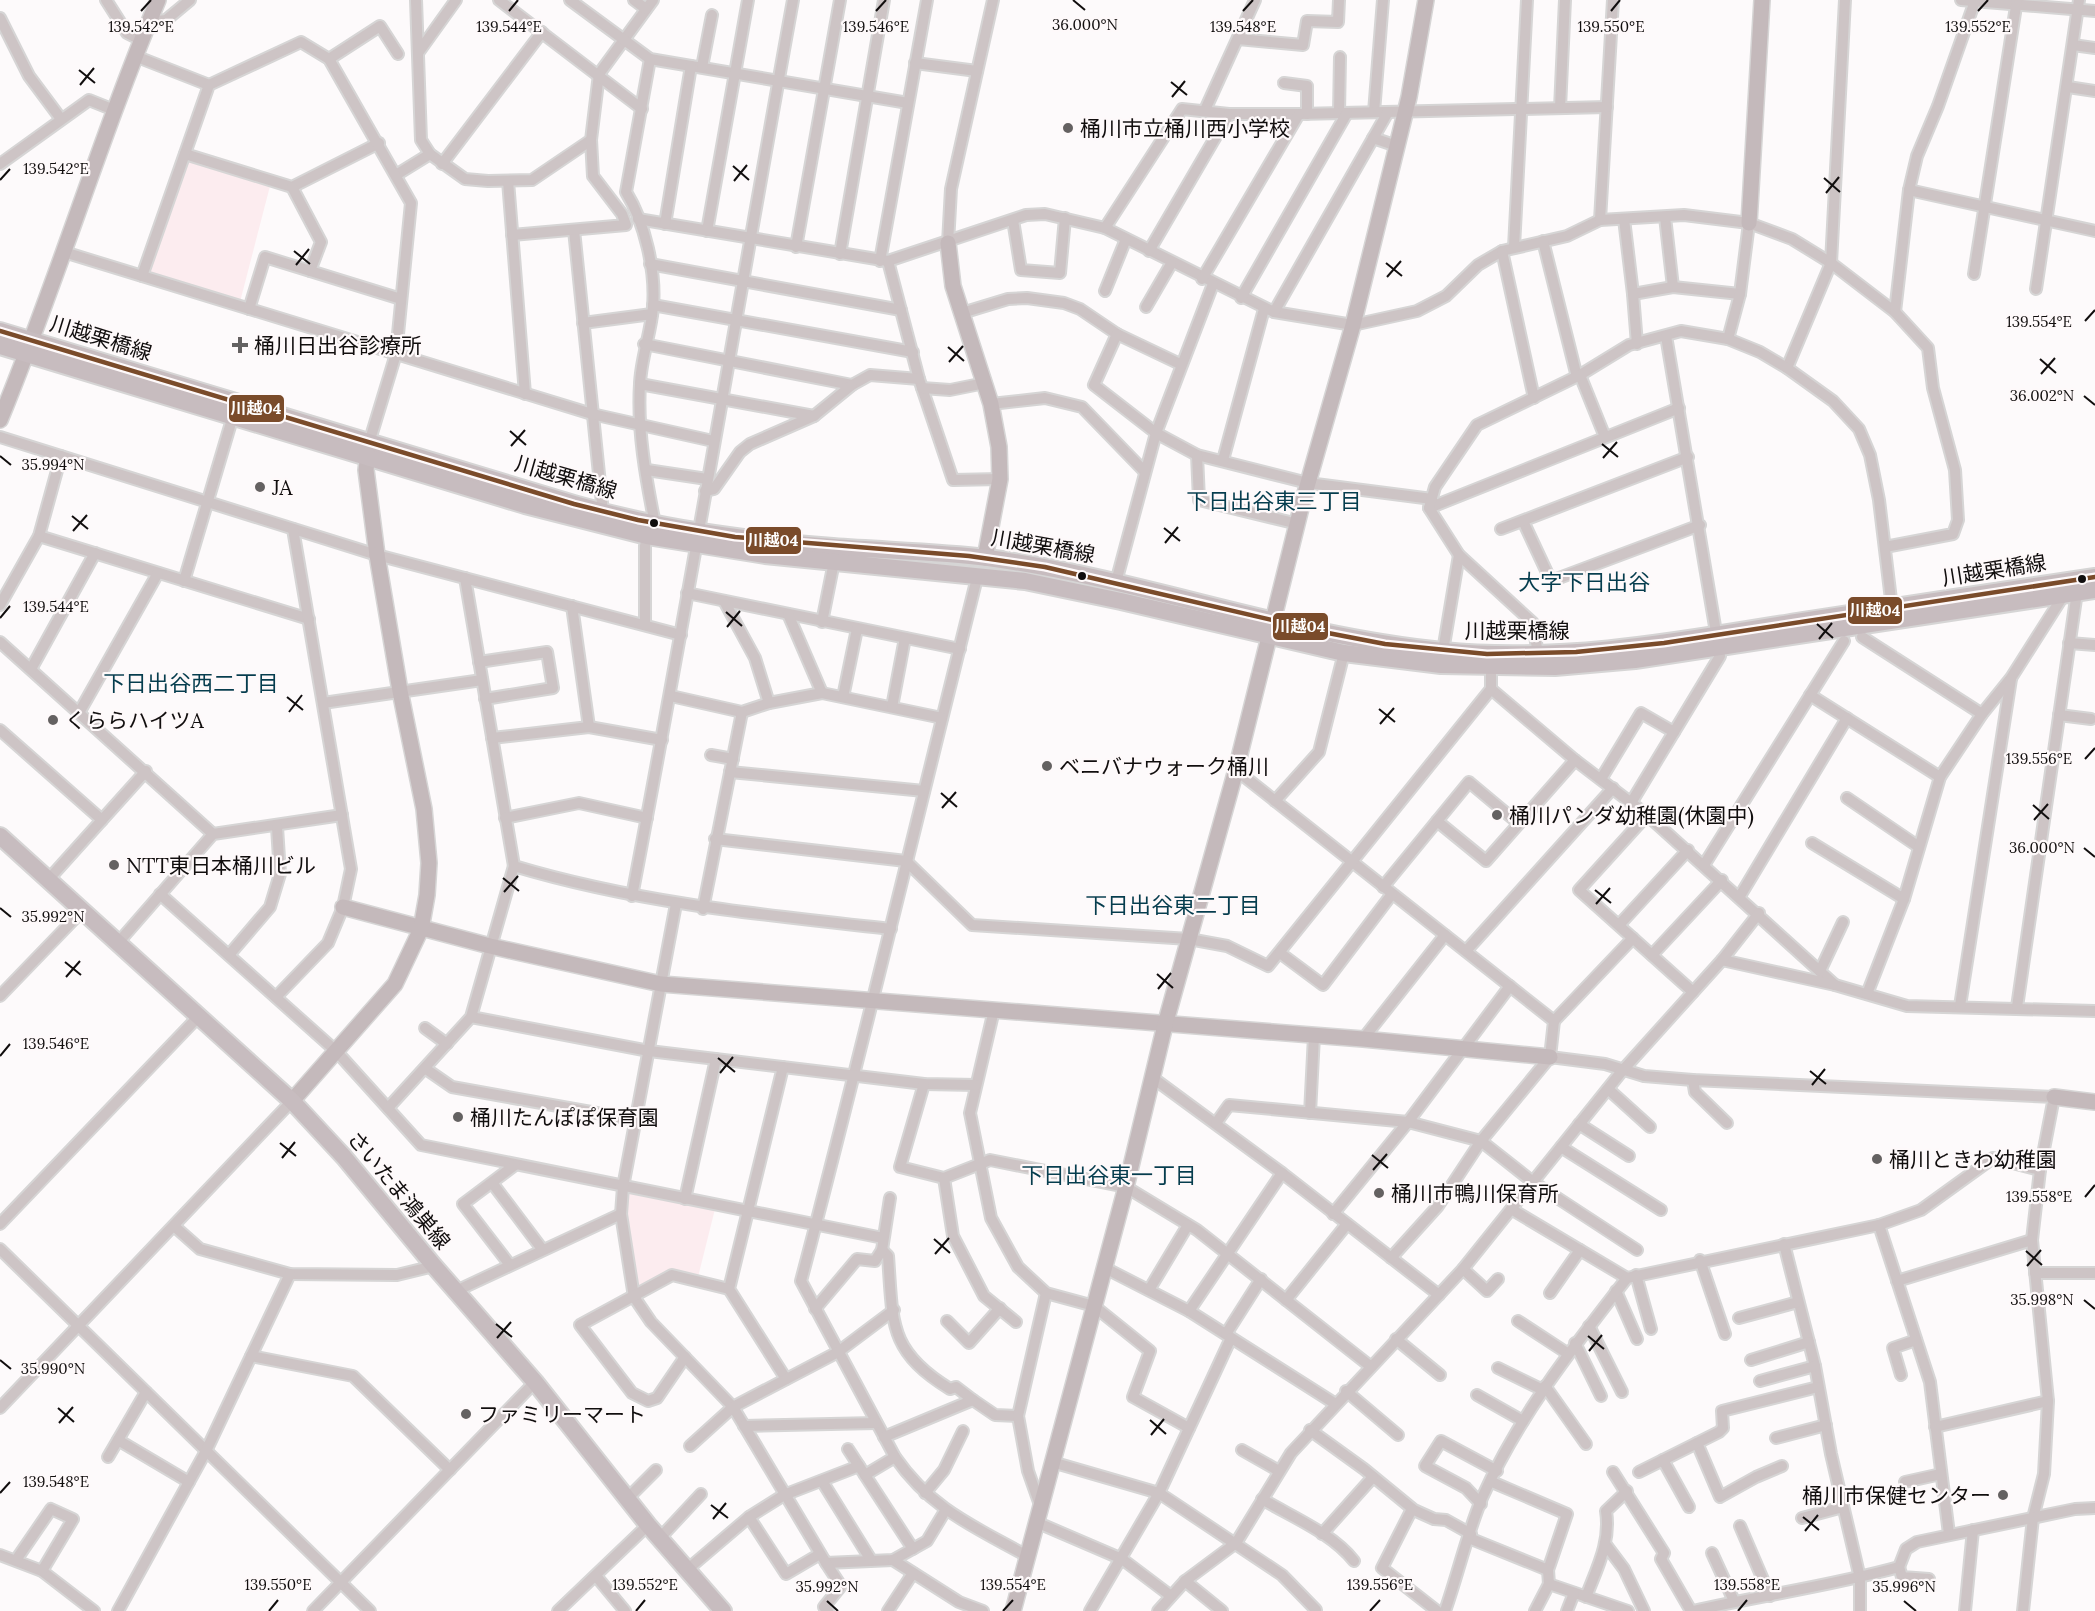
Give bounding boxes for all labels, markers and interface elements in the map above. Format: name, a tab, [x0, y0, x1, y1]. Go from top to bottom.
text: 36.000°N	[1052, 15, 1118, 34]
text: 139.542°E	[108, 17, 174, 36]
text: 139.544°E	[476, 17, 542, 36]
text: 139.546°E	[843, 17, 909, 36]
text: 139.548°E	[1210, 17, 1276, 36]
text: 139.550°E	[1577, 17, 1645, 36]
text: 139.552°E	[1945, 17, 2011, 36]
place label: 桶川市立桶川西小学校	[1080, 115, 1290, 142]
marker: 桶川市立桶川西小学校	[1061, 121, 1075, 135]
text: 139.542°E	[23, 159, 89, 178]
street label: 川越栗橋線	[47, 310, 155, 366]
text: 139.554°E	[2006, 312, 2072, 331]
place label: 桶川日出谷診療所	[254, 332, 422, 359]
marker: 桶川日出谷診療所	[231, 336, 249, 354]
text: 36.002°N	[2010, 386, 2074, 405]
line badge: 川越04	[228, 394, 285, 423]
text: 川越04	[231, 398, 282, 418]
street label: 川越栗橋線	[512, 450, 620, 504]
text: 35.994°N	[21, 455, 85, 474]
place label: JA	[271, 474, 293, 501]
marker: JA	[253, 480, 267, 494]
district label: 下日出谷東三丁目	[1186, 487, 1362, 515]
unlabelled marker	[648, 517, 660, 529]
street label: 川越栗橋線	[989, 524, 1097, 568]
line badge: 川越04	[745, 526, 802, 555]
text: 川越04	[748, 530, 799, 550]
street label: 川越栗橋線	[1940, 548, 2048, 592]
district label: 大字下日出谷	[1518, 568, 1650, 596]
unlabelled marker	[1076, 570, 1088, 582]
unlabelled marker	[2076, 573, 2088, 585]
line badge: 川越04	[1847, 596, 1903, 625]
text: 139.544°E	[23, 597, 89, 616]
text: 川越04	[1850, 600, 1901, 620]
line badge: 川越04	[1272, 612, 1329, 641]
text: 川越04	[1275, 616, 1326, 636]
street label: 川越栗橋線	[1465, 617, 1570, 644]
district label: 下日出谷西二丁目	[103, 669, 279, 697]
place label: くららハイツA	[65, 707, 205, 734]
marker: くららハイツA	[46, 713, 60, 727]
text: 139.556°E	[2006, 749, 2072, 768]
place label: ベニバナウォーク桶川	[1059, 753, 1269, 780]
marker: ベニバナウォーク桶川	[1040, 759, 1054, 773]
place label: 桶川パンダ幼稚園(休園中)	[1509, 802, 1754, 829]
marker: 桶川パンダ幼稚園(休園中)	[1490, 808, 1504, 822]
text: 36.000°N	[2009, 838, 2075, 857]
place label: NTT東日本桶川ビル	[126, 852, 316, 879]
marker: NTT東日本桶川ビル	[107, 858, 121, 872]
district label: 下日出谷東二丁目	[1085, 891, 1261, 919]
text: 35.992°N	[21, 907, 85, 926]
text: 139.546°E	[23, 1034, 89, 1053]
place label: 桶川たんぽぽ保育園	[470, 1104, 659, 1131]
marker: 桶川たんぽぽ保育園	[451, 1110, 465, 1124]
street label: さいたま鴻巣線	[342, 1125, 456, 1255]
place label: 桶川ときわ幼稚園	[1889, 1146, 2057, 1173]
marker: 桶川ときわ幼稚園	[1870, 1152, 1884, 1166]
district label: 下日出谷東一丁目	[1021, 1161, 1197, 1189]
place label: 桶川市鴨川保育所	[1391, 1180, 1559, 1207]
marker: 桶川市鴨川保育所	[1372, 1186, 1386, 1200]
text: 139.558°E	[2006, 1187, 2072, 1206]
text: 35.998°N	[2010, 1290, 2074, 1309]
text: 35.990°N	[21, 1359, 85, 1378]
place label: ファミリーマート	[478, 1401, 646, 1428]
marker: ファミリーマート	[459, 1407, 473, 1421]
text: 139.548°E	[23, 1472, 89, 1491]
place label: 桶川市保健センター	[1802, 1482, 1991, 1509]
marker: 桶川市保健センター	[1996, 1488, 2010, 1502]
text: 139.550°E	[244, 1575, 312, 1594]
text: 139.552°E	[612, 1575, 678, 1594]
text: 139.554°E	[980, 1575, 1046, 1594]
text: 139.556°E	[1347, 1575, 1413, 1594]
text: 139.558°E	[1714, 1575, 1780, 1594]
text: 35.992°N	[795, 1577, 859, 1596]
text: 35.996°N	[1872, 1577, 1936, 1596]

